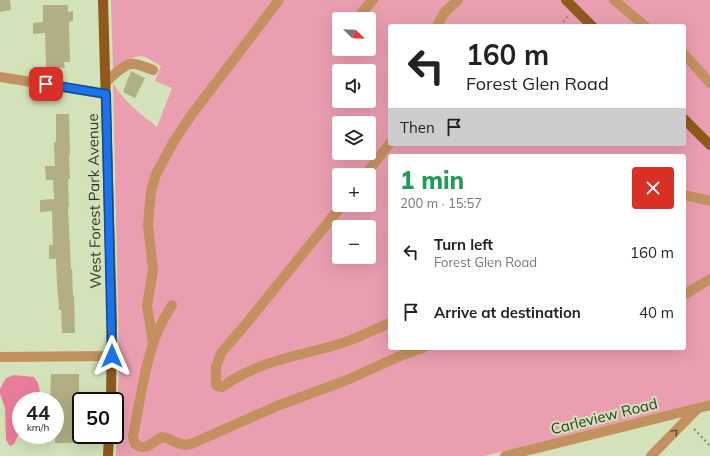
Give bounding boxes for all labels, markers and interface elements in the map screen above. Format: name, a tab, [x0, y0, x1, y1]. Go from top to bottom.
north arrow	[332, 12, 376, 56]
map controls	[332, 12, 376, 264]
text: 160 m	[466, 37, 549, 72]
icon: left	[400, 40, 452, 92]
button: sound	[332, 64, 376, 108]
pin	[29, 67, 63, 101]
text: Forest Glen Road	[466, 72, 609, 95]
icon: arrive	[35, 73, 57, 95]
street label: West Forest Park Avenue	[83, 113, 105, 289]
button: layers	[332, 116, 376, 160]
icon: arrive	[443, 116, 465, 138]
text: Then	[400, 118, 435, 137]
text: 1 min	[400, 165, 464, 195]
button: close	[632, 167, 674, 209]
button: +	[332, 168, 376, 212]
text: 200 m · 15:57	[400, 195, 482, 211]
button: −	[332, 220, 376, 264]
text: Turn left	[434, 235, 493, 254]
icon: left	[400, 241, 422, 263]
text: 160 m	[630, 243, 674, 262]
text: Forest Glen Road	[434, 254, 537, 270]
icon: arrive	[400, 301, 422, 323]
text: Arrive at destination	[434, 303, 581, 322]
text: 40 m	[639, 303, 674, 322]
position arrow	[91, 335, 133, 377]
speed limit sign: 50	[72, 392, 124, 444]
street label: Carleview Road	[549, 394, 659, 438]
text: 44	[26, 400, 50, 425]
text: km/h	[27, 421, 49, 434]
one-way arrow	[670, 429, 678, 437]

